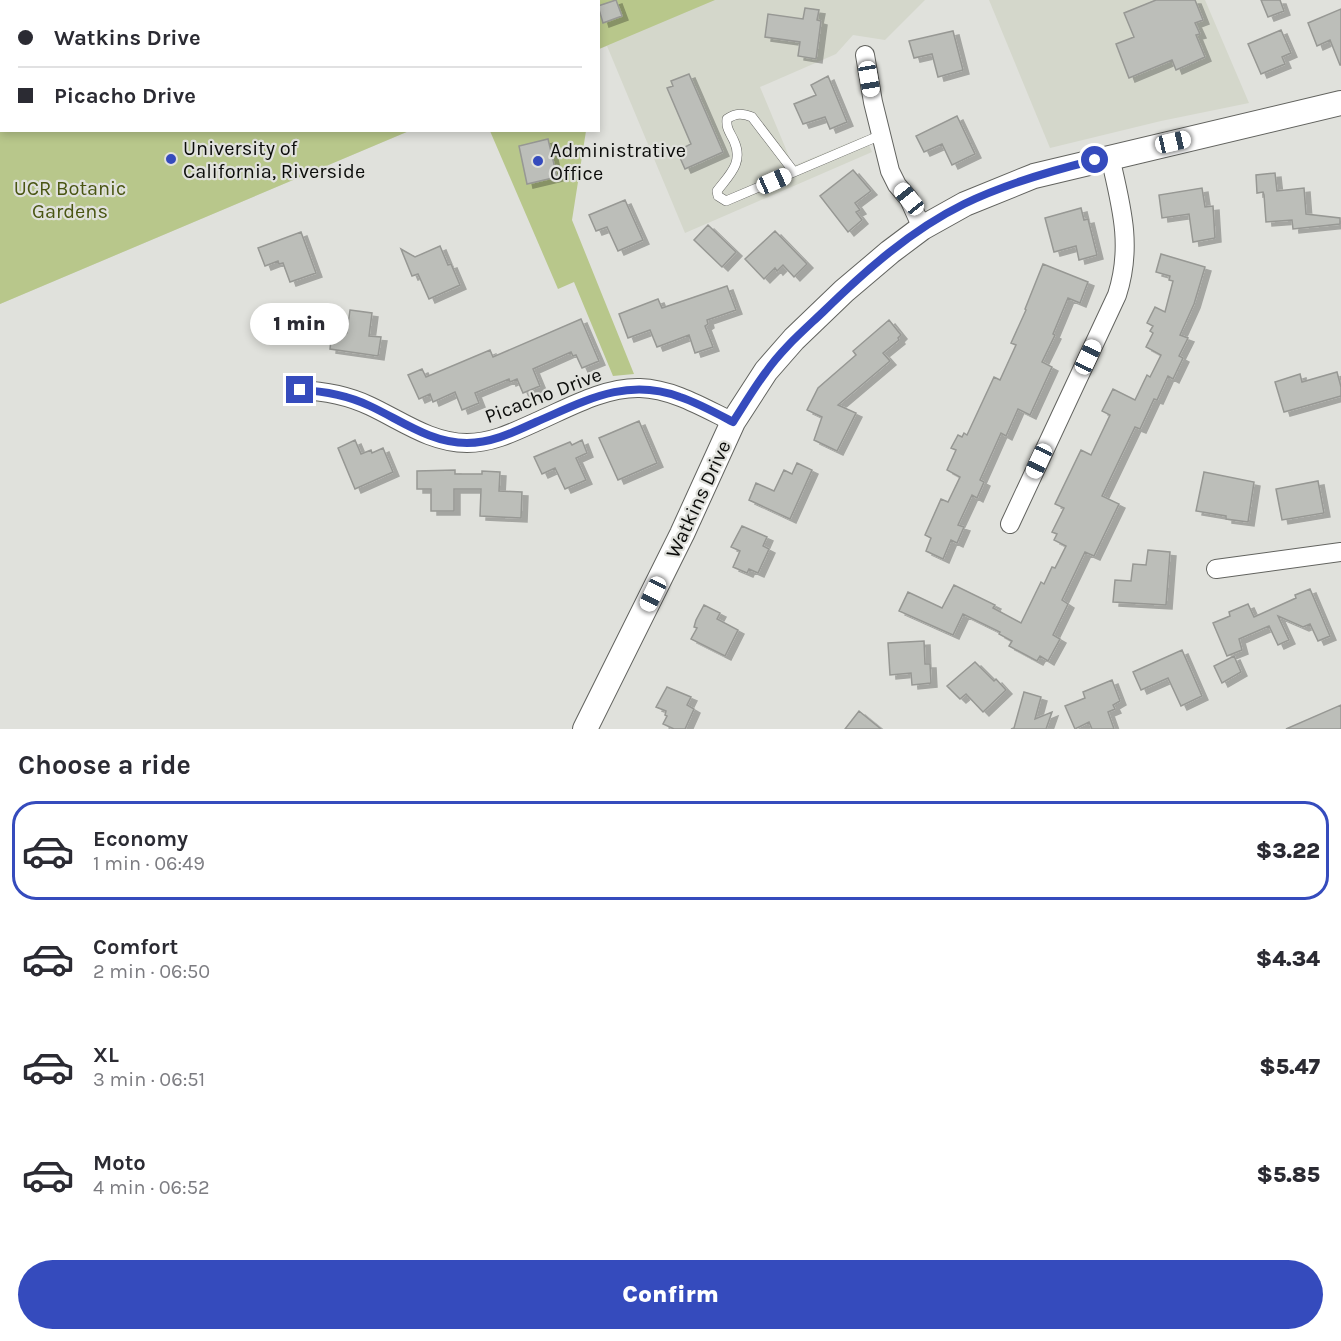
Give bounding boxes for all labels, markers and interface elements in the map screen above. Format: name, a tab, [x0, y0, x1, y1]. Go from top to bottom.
text: Watkins Drive	[54, 25, 201, 51]
car	[857, 60, 881, 98]
text: Picacho Drive	[54, 83, 196, 109]
car	[1153, 129, 1193, 155]
place label: University of California, Riverside	[183, 137, 365, 183]
place label: Administrative Office	[550, 139, 686, 185]
route start	[1081, 146, 1108, 173]
marker: University of California, Riverside	[164, 152, 178, 166]
marker: Administrative Office	[531, 154, 545, 168]
car	[754, 165, 794, 197]
park label: UCR Botanic Gardens	[14, 177, 126, 223]
car	[891, 179, 927, 219]
callout: 1 min	[250, 303, 350, 345]
text: 1 min	[273, 312, 326, 335]
car	[1072, 337, 1104, 377]
street label: Picacho Drive	[482, 363, 605, 428]
route end	[286, 376, 313, 403]
street label: Watkins Drive	[661, 437, 736, 562]
car	[1023, 441, 1055, 481]
car	[637, 574, 669, 614]
text: Choose a ride	[18, 749, 191, 781]
icon: car	[21, 824, 75, 878]
text: Economy	[93, 826, 188, 852]
text: $3.22	[1256, 838, 1320, 864]
text: 1 min · 06:49	[93, 852, 205, 875]
icon: car	[21, 932, 75, 986]
text: Comfort	[93, 934, 178, 960]
text: $4.34	[1256, 946, 1320, 972]
text: 2 min · 06:50	[93, 960, 210, 983]
icon: car	[21, 1040, 75, 1094]
text: XL	[93, 1042, 119, 1068]
text: $5.47	[1259, 1054, 1320, 1080]
text: 3 min · 06:51	[93, 1068, 205, 1091]
icon: car	[21, 1148, 75, 1202]
text: Moto	[93, 1150, 146, 1176]
text: $5.85	[1257, 1162, 1320, 1188]
text: 4 min · 06:52	[93, 1176, 210, 1199]
button: Confirm	[18, 1260, 1323, 1329]

